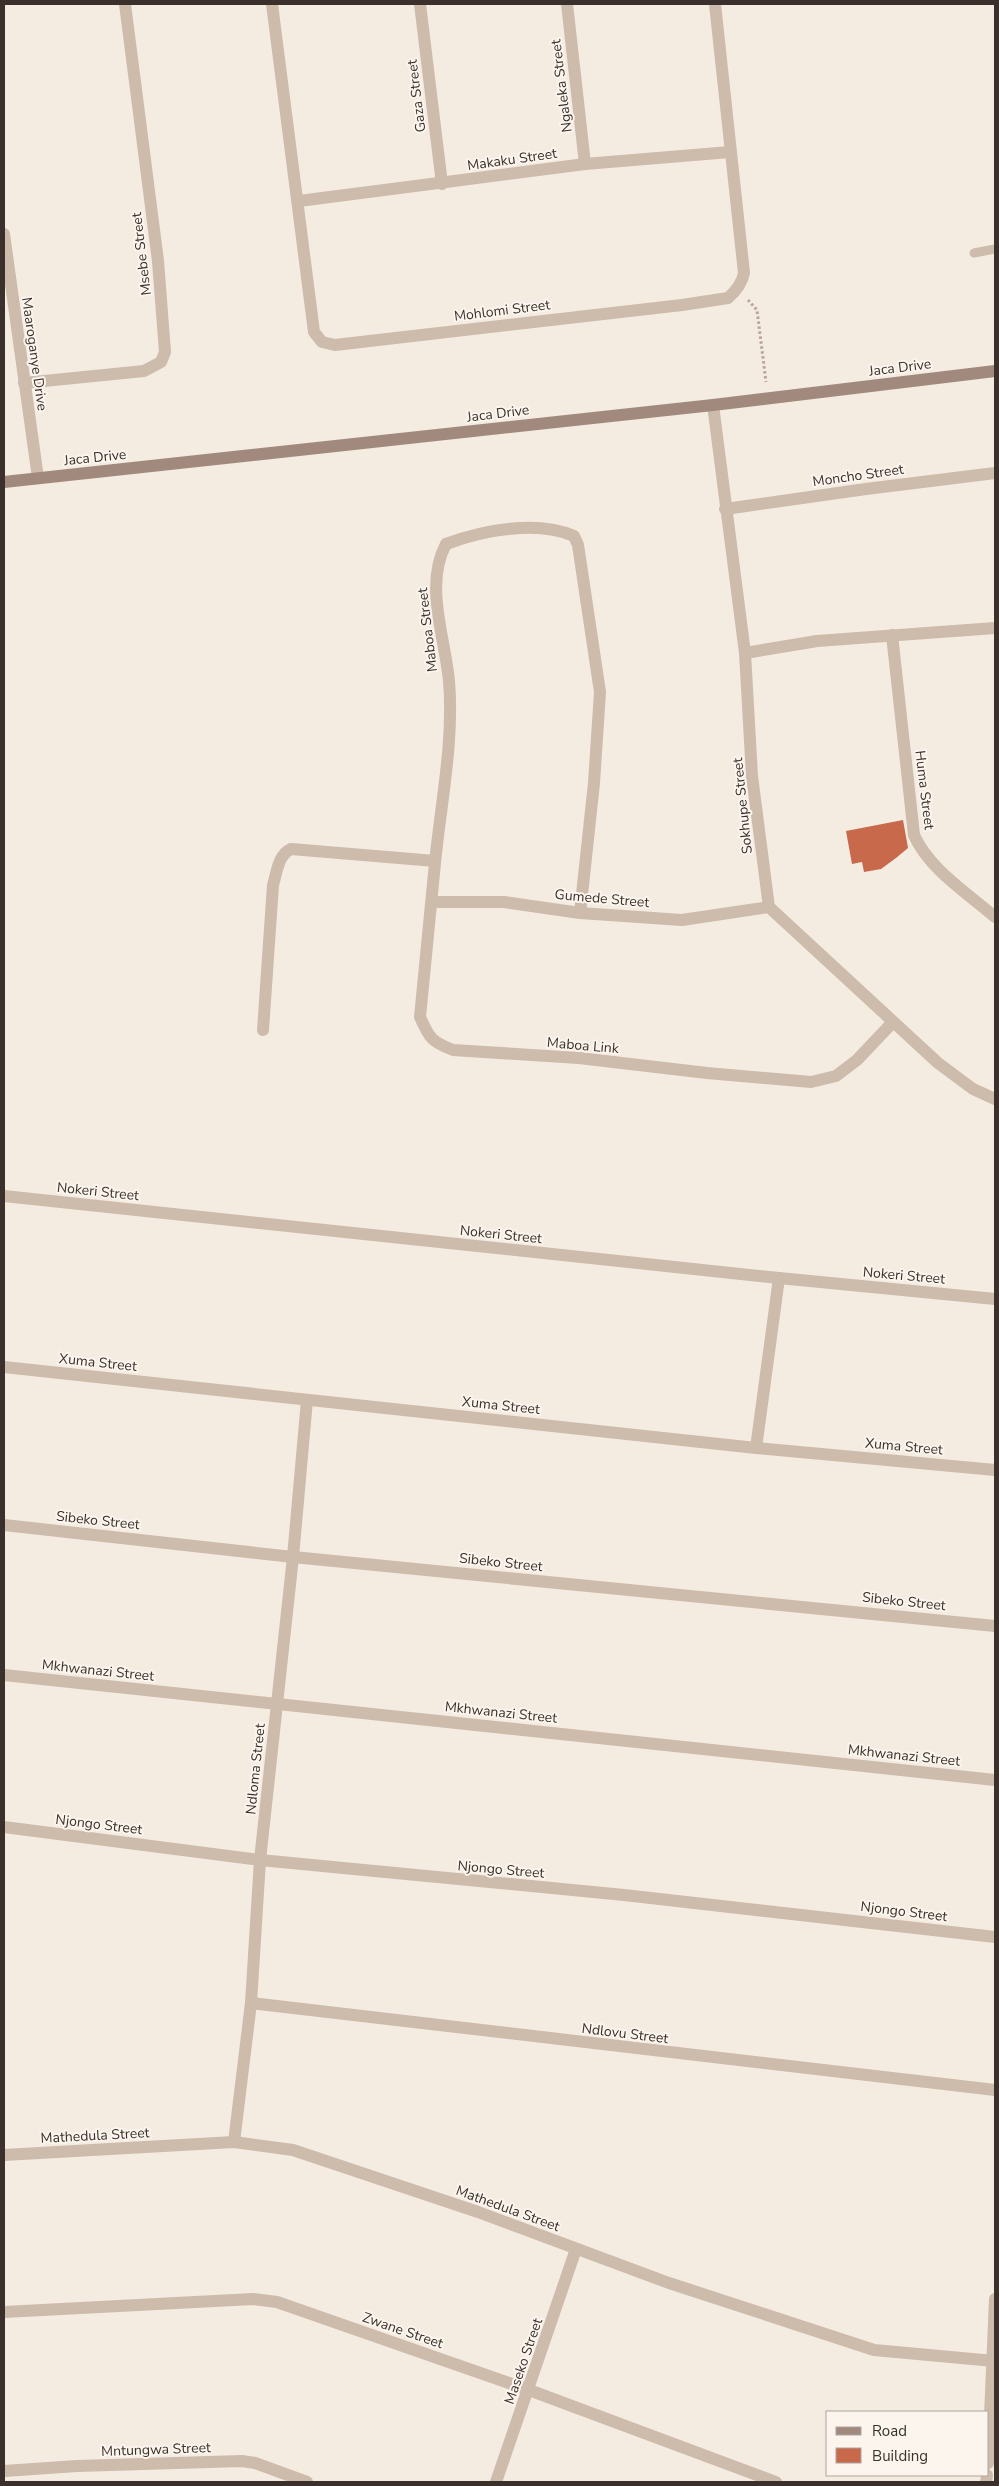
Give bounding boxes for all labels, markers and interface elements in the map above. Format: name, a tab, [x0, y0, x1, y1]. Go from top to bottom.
street label: Ngaleka Street	[546, 38, 577, 134]
street label: Gaza Street	[403, 58, 430, 133]
street label: Makaku Street	[466, 144, 558, 175]
street label: Msebe Street	[127, 211, 156, 297]
street label: Mohlomi Street	[453, 295, 551, 326]
street label: Maaroganye Drive	[17, 296, 52, 412]
street label: Jaca Drive	[867, 354, 932, 381]
street label: Jaca Drive	[465, 400, 530, 427]
street label: Jaca Drive	[62, 445, 127, 470]
street label: Moncho Street	[811, 460, 905, 491]
street label: Maboa Street	[413, 587, 442, 673]
street label: Huma Street	[910, 749, 939, 831]
street label: Sokhupe Street	[728, 757, 757, 855]
street label: Gumede Street	[554, 885, 650, 912]
street label: Maboa Link	[546, 1033, 621, 1058]
street label: Nokeri Street	[56, 1178, 140, 1205]
street label: Nokeri Street	[459, 1221, 543, 1248]
street label: Nokeri Street	[862, 1262, 946, 1289]
street label: Xuma Street	[58, 1349, 138, 1376]
street label: Xuma Street	[461, 1392, 541, 1419]
street label: Xuma Street	[864, 1434, 944, 1459]
street label: Sibeko Street	[55, 1507, 141, 1534]
street label: Sibeko Street	[458, 1549, 544, 1576]
street label: Sibeko Street	[861, 1588, 947, 1615]
street label: Mkhwanazi Street	[41, 1655, 155, 1686]
street label: Mkhwanazi Street	[444, 1697, 558, 1728]
street label: Ndloma Street	[241, 1722, 270, 1816]
street label: Mkhwanazi Street	[847, 1740, 961, 1771]
street label: Njongo Street	[55, 1810, 143, 1839]
street label: Njongo Street	[457, 1856, 545, 1883]
street label: Njongo Street	[860, 1897, 948, 1926]
street label: Ndlovu Street	[581, 2019, 669, 2048]
street label: Mathedula Street	[40, 2123, 150, 2148]
street label: Mathedula Street	[453, 2181, 562, 2236]
street label: Zwane Street	[360, 2308, 446, 2353]
street label: Maseko Street	[500, 2315, 547, 2407]
legend	[826, 2411, 989, 2476]
text: Road	[872, 2421, 907, 2441]
street label: Mntungwa Street	[101, 2438, 211, 2461]
text: Building	[872, 2446, 928, 2466]

